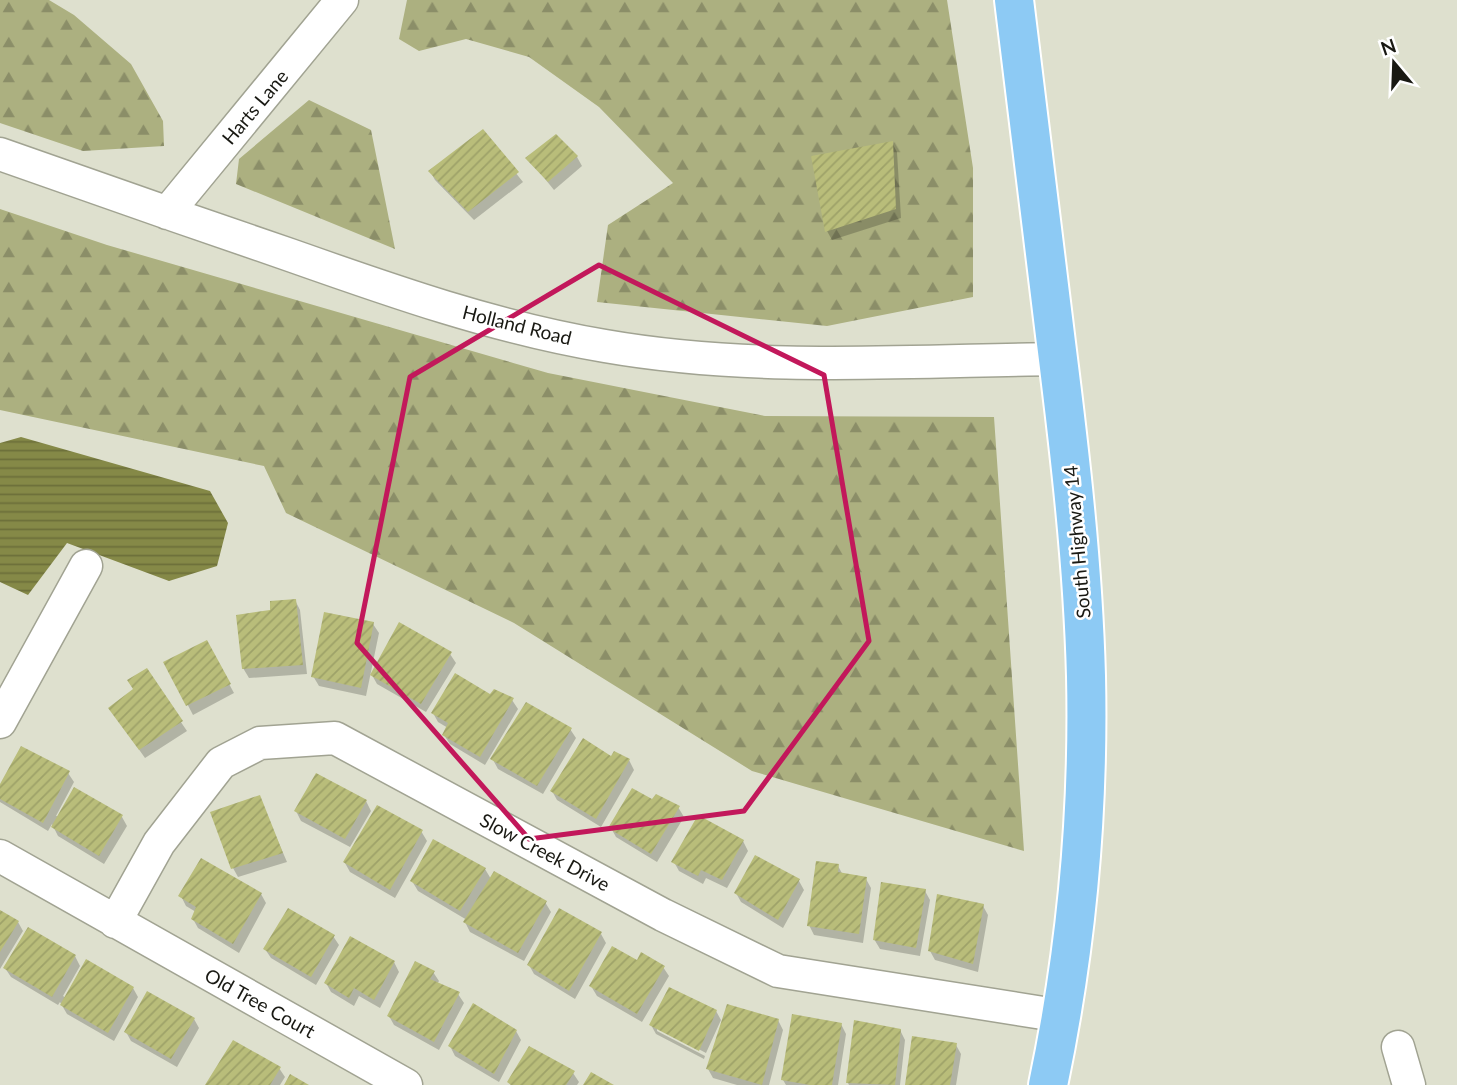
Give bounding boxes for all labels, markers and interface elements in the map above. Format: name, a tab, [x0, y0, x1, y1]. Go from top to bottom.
north arrow	[1359, 28, 1429, 98]
text: N	[1378, 33, 1399, 60]
street label: Harts Lane	[217, 65, 292, 149]
street label: Holland Road	[460, 300, 574, 349]
street label: South Highway 14	[1058, 465, 1095, 620]
street label: Slow Creek Drive	[476, 808, 614, 895]
street label: Old Tree Court	[201, 963, 320, 1042]

